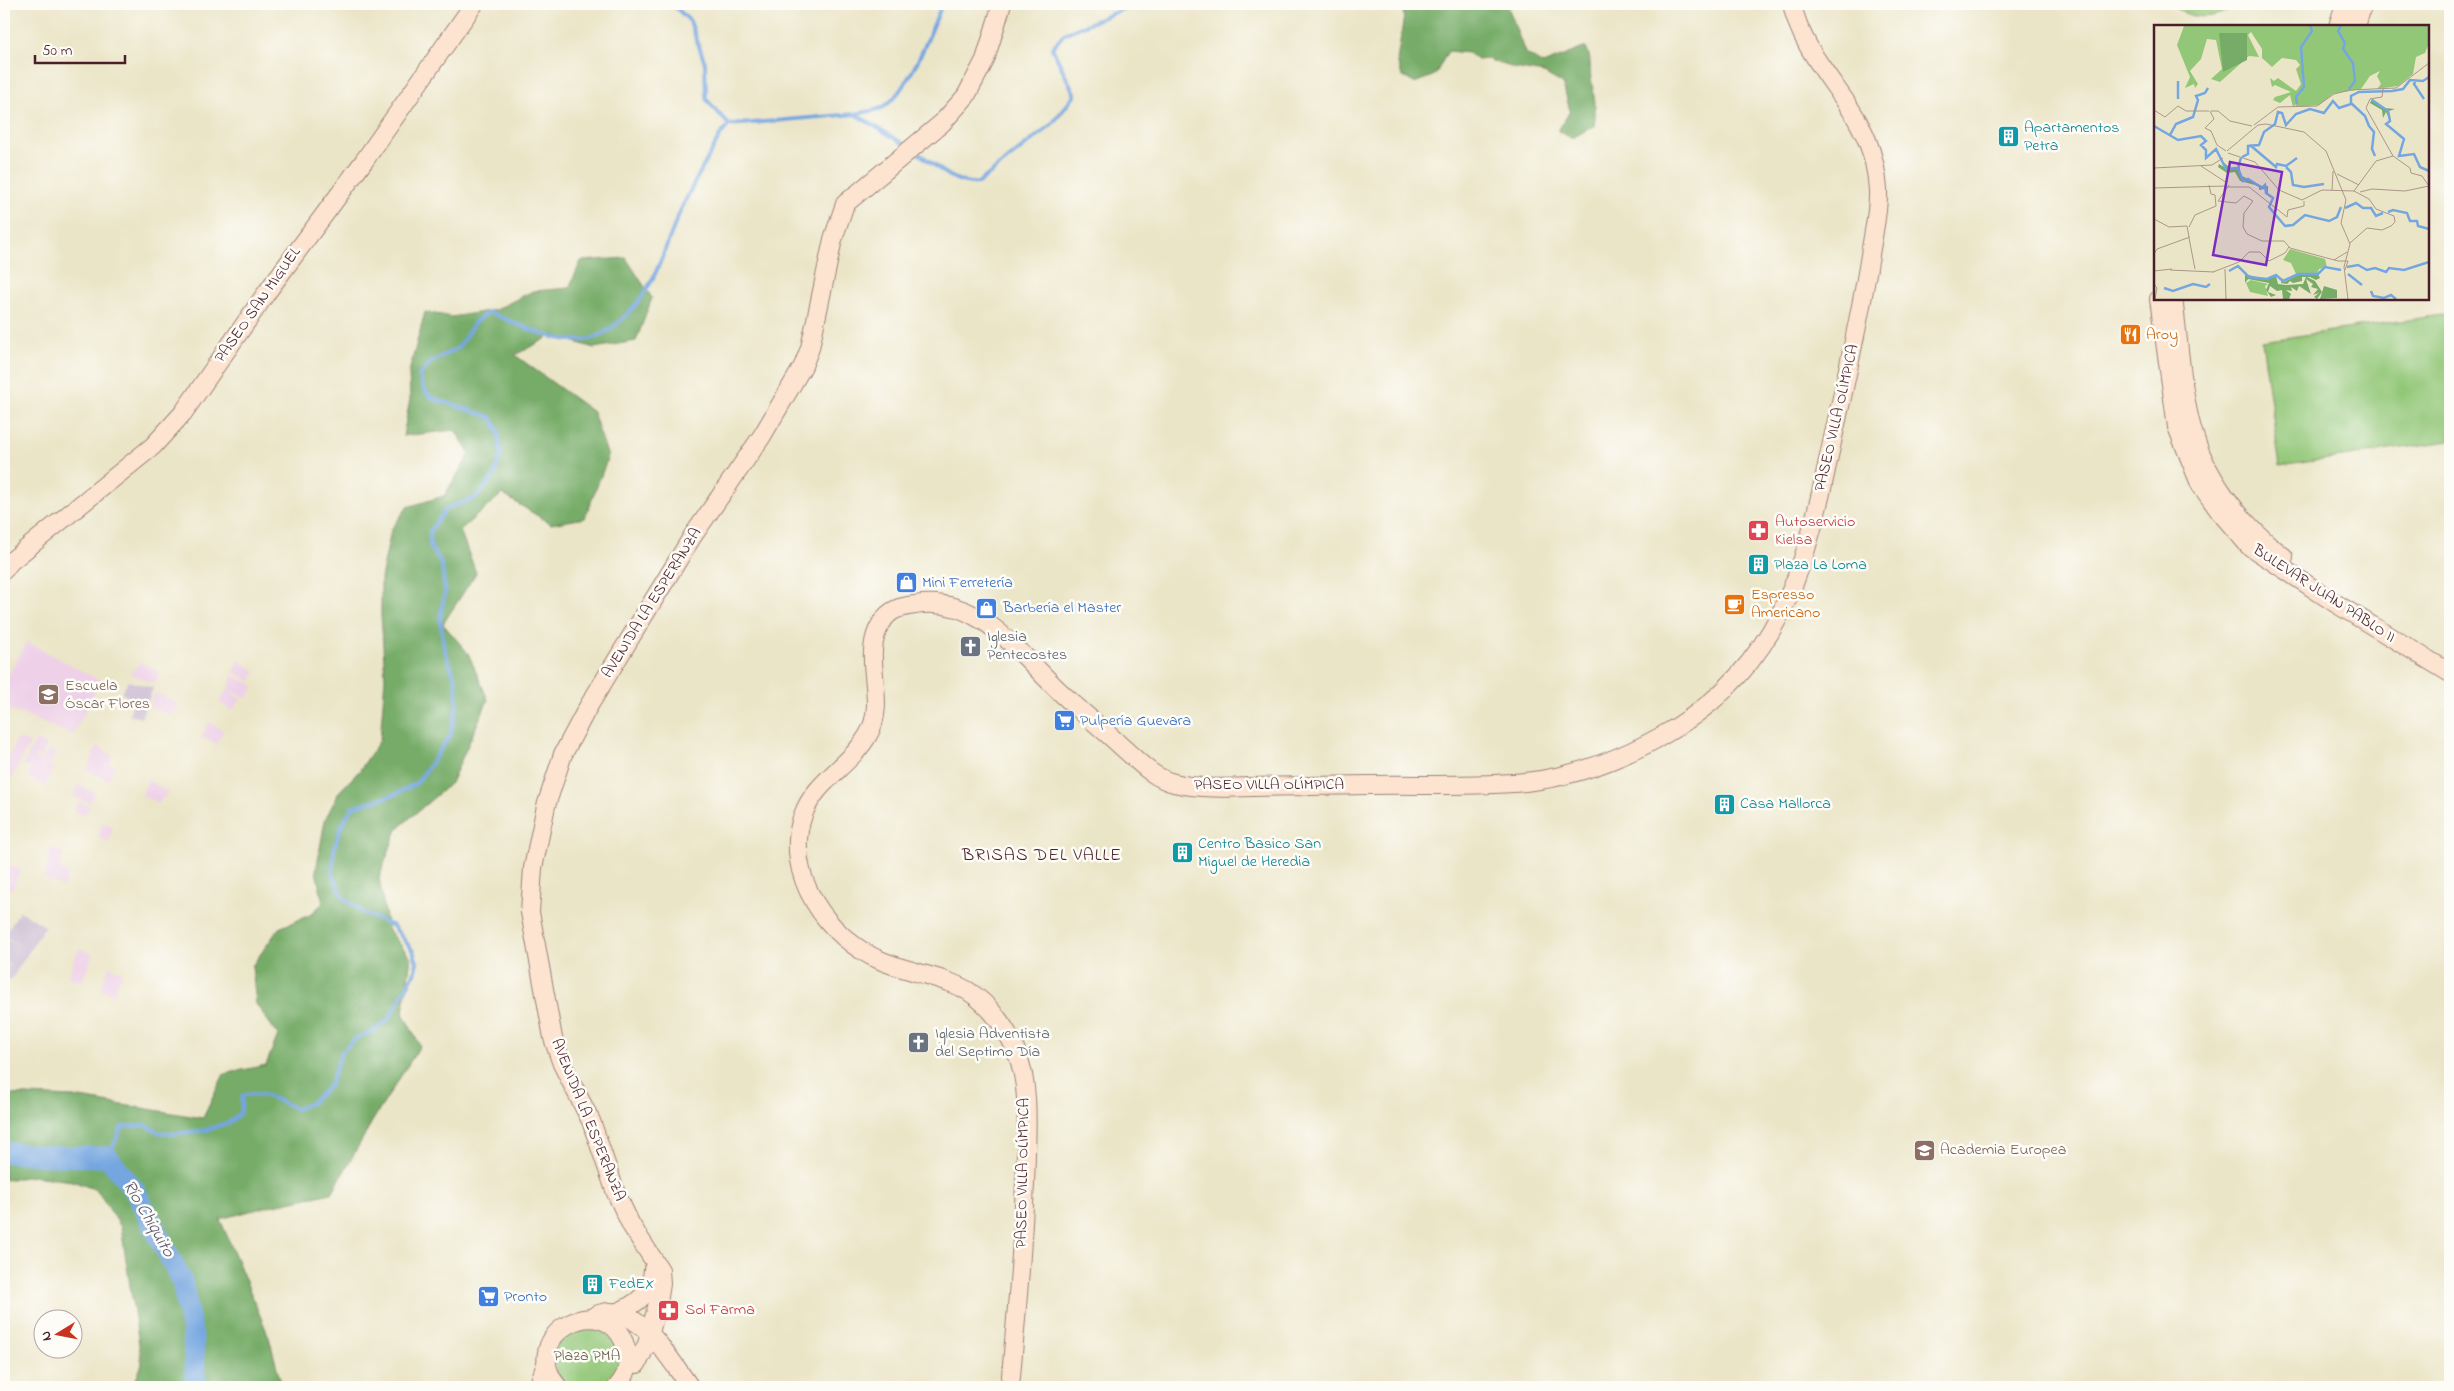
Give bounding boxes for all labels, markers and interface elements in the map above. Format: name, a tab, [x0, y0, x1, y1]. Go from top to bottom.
inset map	[2154, 25, 2429, 300]
scale bar	[35, 32, 125, 64]
text: 50 m	[42, 40, 73, 62]
place label: Apartamentos Petra	[2024, 116, 2120, 158]
building icon: Apartamentos Petra	[1996, 125, 2020, 149]
street label: PASEO SAN MIGUEL	[209, 242, 307, 368]
restaurant icon: Aroy	[2118, 323, 2142, 347]
place label: Aroy	[2146, 323, 2178, 347]
street label: PASEO VILLA OLÍMPICA	[1808, 342, 1866, 494]
place label: Autoservicio Kielsa	[1775, 510, 1855, 552]
pharmacy icon: Autoservicio Kielsa	[1747, 519, 1771, 543]
street label: AVENIDA LA ESPERANZA	[596, 523, 708, 683]
street label: BULEVAR JUAN PABLO II	[2247, 538, 2400, 649]
building icon: Plaza La Loma	[1746, 553, 1770, 577]
place label: Plaza La Loma	[1774, 553, 1867, 577]
shop icon: Mini Ferretería	[894, 571, 918, 595]
place label: Mini Ferretería	[922, 571, 1013, 595]
place label: Espresso Americano	[1751, 583, 1820, 625]
cafe icon: Espresso Americano	[1723, 592, 1747, 616]
shop icon: Barbería el Master	[975, 596, 999, 620]
place label: Barbería el Master	[1002, 596, 1121, 620]
place label: Iglesia Pentecostes	[987, 625, 1067, 667]
church icon: Iglesia Pentecostes	[959, 634, 983, 658]
place label: Escuela Óscar Flores	[65, 674, 150, 716]
school or university icon: Escuela Óscar Flores	[37, 683, 61, 707]
supermarket icon: Pulpería Guevara	[1052, 709, 1076, 733]
place label: Pulpería Guevara	[1080, 709, 1191, 733]
street label: PASEO VILLA OLÍMPICA	[1194, 773, 1344, 797]
building icon: Casa Mallorca	[1712, 792, 1736, 816]
place label: Casa Mallorca	[1740, 792, 1831, 816]
place label: Centro Basico San Miguel de Heredia	[1198, 832, 1321, 874]
building icon: Centro Basico San Miguel de Heredia	[1170, 841, 1194, 865]
district label: BRISAS DEL VALLE	[961, 843, 1122, 869]
place label: Iglesia Adventista del Septimo Día	[935, 1022, 1050, 1064]
church icon: Iglesia Adventista del Septimo Día	[907, 1031, 931, 1055]
street label: AVENIDA LA ESPERANZA	[544, 1035, 632, 1205]
street label: PASEO VILLA OLÍMPICA	[1010, 1098, 1036, 1248]
school or university icon: Academia Europea	[1912, 1138, 1936, 1162]
place label: Academia Europea	[1940, 1138, 2066, 1162]
water label: Río Chiquito	[115, 1176, 181, 1263]
building icon: FedEX	[581, 1272, 605, 1296]
place label: FedEX	[608, 1272, 654, 1296]
supermarket icon: Pronto	[476, 1285, 500, 1309]
place label: Pronto	[504, 1285, 547, 1309]
pharmacy icon: Sol Farma	[657, 1298, 681, 1322]
place label: Sol Farma	[685, 1298, 755, 1322]
north arrow	[32, 1308, 82, 1358]
text: N	[36, 1330, 58, 1342]
park label: Plaza PMA	[554, 1344, 621, 1368]

